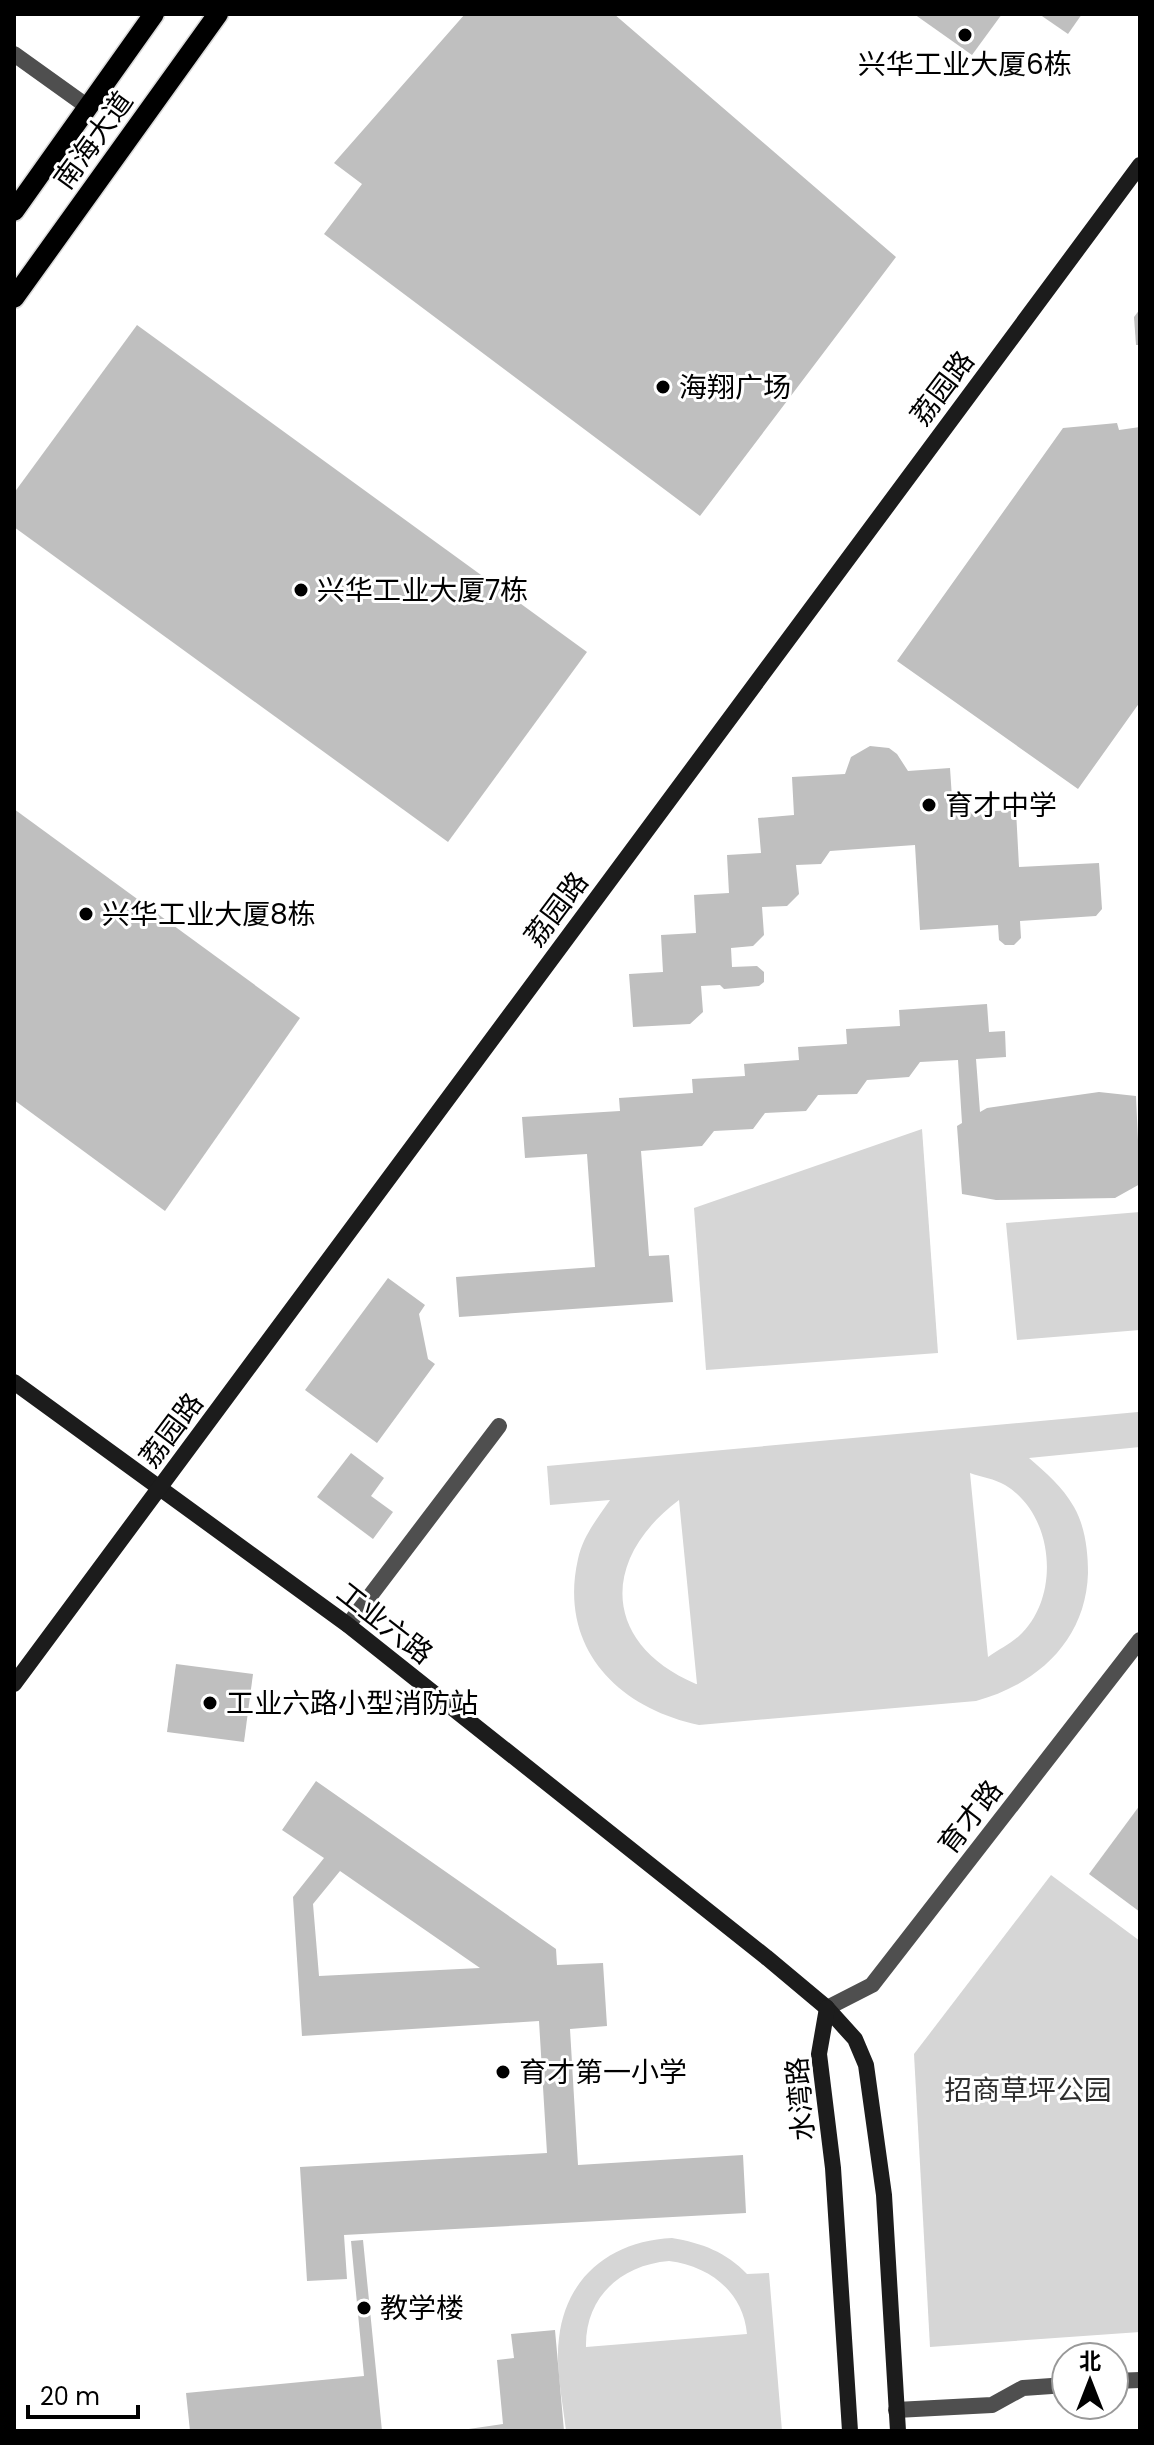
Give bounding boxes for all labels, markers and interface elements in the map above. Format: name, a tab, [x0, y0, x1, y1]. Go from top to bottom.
marker: 兴华工业大厦6栋	[956, 26, 974, 44]
place label: 兴华工业大厦6栋	[858, 45, 1072, 84]
street label: 南海大道	[45, 84, 142, 197]
street label: 荔园路	[902, 343, 983, 434]
place label: 海翔广场	[679, 368, 791, 407]
marker: 海翔广场	[654, 378, 672, 396]
place label: 兴华工业大厦7栋	[317, 571, 528, 610]
marker: 兴华工业大厦7栋	[292, 581, 310, 599]
place label: 育才中学	[945, 786, 1057, 825]
marker: 育才中学	[920, 796, 938, 814]
street label: 荔园路	[516, 864, 597, 955]
place label: 兴华工业大厦8栋	[102, 895, 316, 934]
marker: 兴华工业大厦8栋	[77, 905, 95, 923]
street label: 荔园路	[131, 1385, 212, 1476]
street label: 工业六路	[329, 1574, 441, 1673]
place label: 工业六路小型消防站	[226, 1684, 478, 1723]
marker: 工业六路小型消防站	[201, 1694, 219, 1712]
street label: 育才路	[929, 1772, 1012, 1862]
place label: 育才第一小学	[519, 2053, 687, 2092]
street label: 水湾路	[777, 2055, 824, 2143]
marker: 育才第一小学	[494, 2063, 512, 2081]
park label: 招商草坪公园	[944, 2071, 1112, 2110]
place label: 教学楼	[380, 2289, 464, 2328]
marker: 教学楼	[355, 2299, 373, 2317]
north arrow	[1050, 2341, 1130, 2421]
text: 北	[1079, 2346, 1101, 2377]
scale bar	[28, 2369, 138, 2419]
text: 20 m	[40, 2380, 100, 2413]

